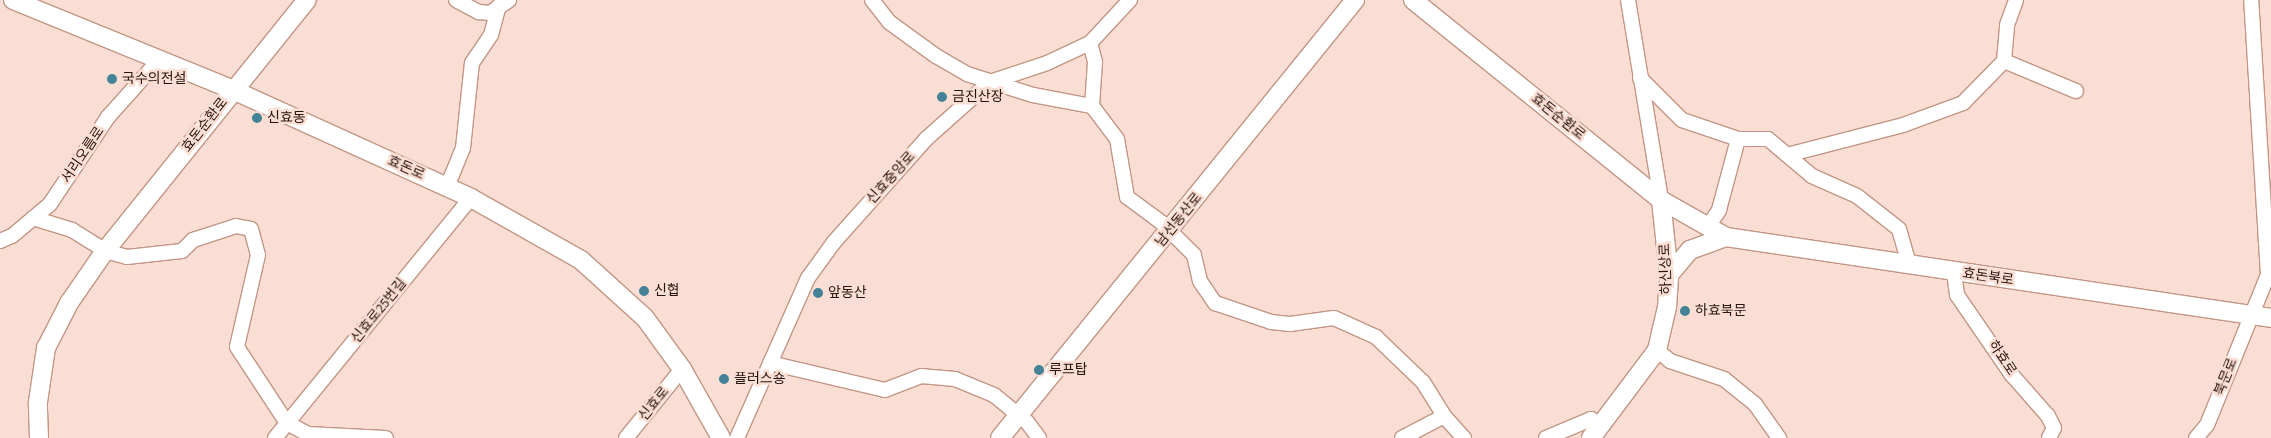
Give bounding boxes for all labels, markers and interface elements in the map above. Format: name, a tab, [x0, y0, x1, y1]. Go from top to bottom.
place label: 국수의전설	[122, 71, 186, 87]
marker: 국수의전설	[106, 73, 118, 85]
place label: 금진산장	[952, 89, 1004, 105]
street label: 효돈순환로	[1528, 90, 1588, 144]
marker: 금진산장	[936, 91, 948, 103]
street label: 효돈순환로	[179, 94, 231, 156]
place label: 신효동	[267, 110, 306, 126]
marker: 신효동	[251, 112, 263, 124]
street label: 서리오름로	[58, 124, 108, 186]
street label: 신효중앙로	[863, 148, 919, 208]
street label: 효돈로	[385, 152, 427, 184]
street label: 남선동산로	[1152, 190, 1206, 250]
street label: 하신상로	[1657, 243, 1675, 295]
street label: 효돈북로	[1961, 265, 2015, 289]
street label: 신효로25번길	[348, 275, 410, 347]
place label: 신협	[654, 283, 680, 299]
marker: 신협	[638, 285, 650, 297]
place label: 앞동산	[828, 285, 867, 301]
marker: 앞동산	[812, 287, 824, 299]
place label: 하효북문	[1695, 303, 1747, 319]
marker: 하효북문	[1679, 305, 1691, 317]
street label: 하효로	[1984, 337, 2020, 379]
street label: 북문로	[2211, 356, 2241, 398]
place label: 루프탑	[1049, 362, 1088, 378]
marker: 루프탑	[1033, 364, 1045, 376]
place label: 플러스숑	[734, 371, 786, 387]
marker: 플러스숑	[718, 373, 730, 385]
street label: 신효로	[635, 384, 673, 424]

